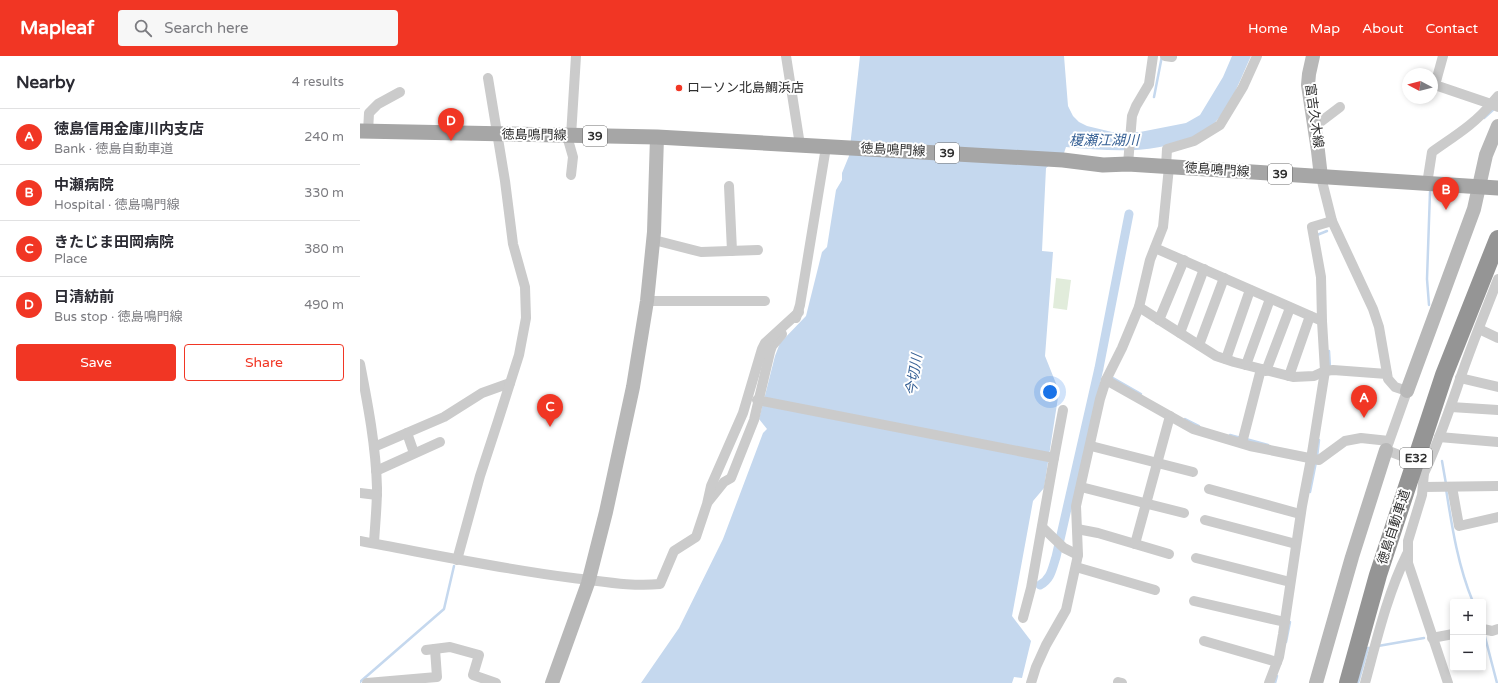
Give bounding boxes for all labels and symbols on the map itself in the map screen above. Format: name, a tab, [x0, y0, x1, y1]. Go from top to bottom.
north arrow	[1402, 68, 1438, 104]
place label: ローソン北島鯛浜店	[687, 80, 804, 96]
marker: ローソン北島鯛浜店	[674, 83, 684, 93]
street label: 富吉久木線	[1302, 83, 1326, 149]
pin: D	[438, 108, 464, 141]
street label: 徳島鳴門線	[501, 126, 567, 144]
road number: 39	[583, 126, 607, 146]
water label: 榎瀬江湖川	[1069, 132, 1141, 149]
street label: 徳島鳴門線	[860, 140, 926, 160]
road number: 39	[935, 143, 959, 163]
street label: 徳島鳴門線	[1184, 160, 1250, 180]
road number: 39	[1268, 164, 1292, 184]
pin: B	[1433, 177, 1459, 210]
water label: 今切川	[902, 351, 926, 397]
your location	[1040, 382, 1060, 402]
pin: A	[1351, 385, 1377, 418]
pin: C	[537, 394, 563, 427]
road number: E32	[1400, 448, 1432, 468]
street label: 徳島自動車道	[1374, 487, 1414, 567]

